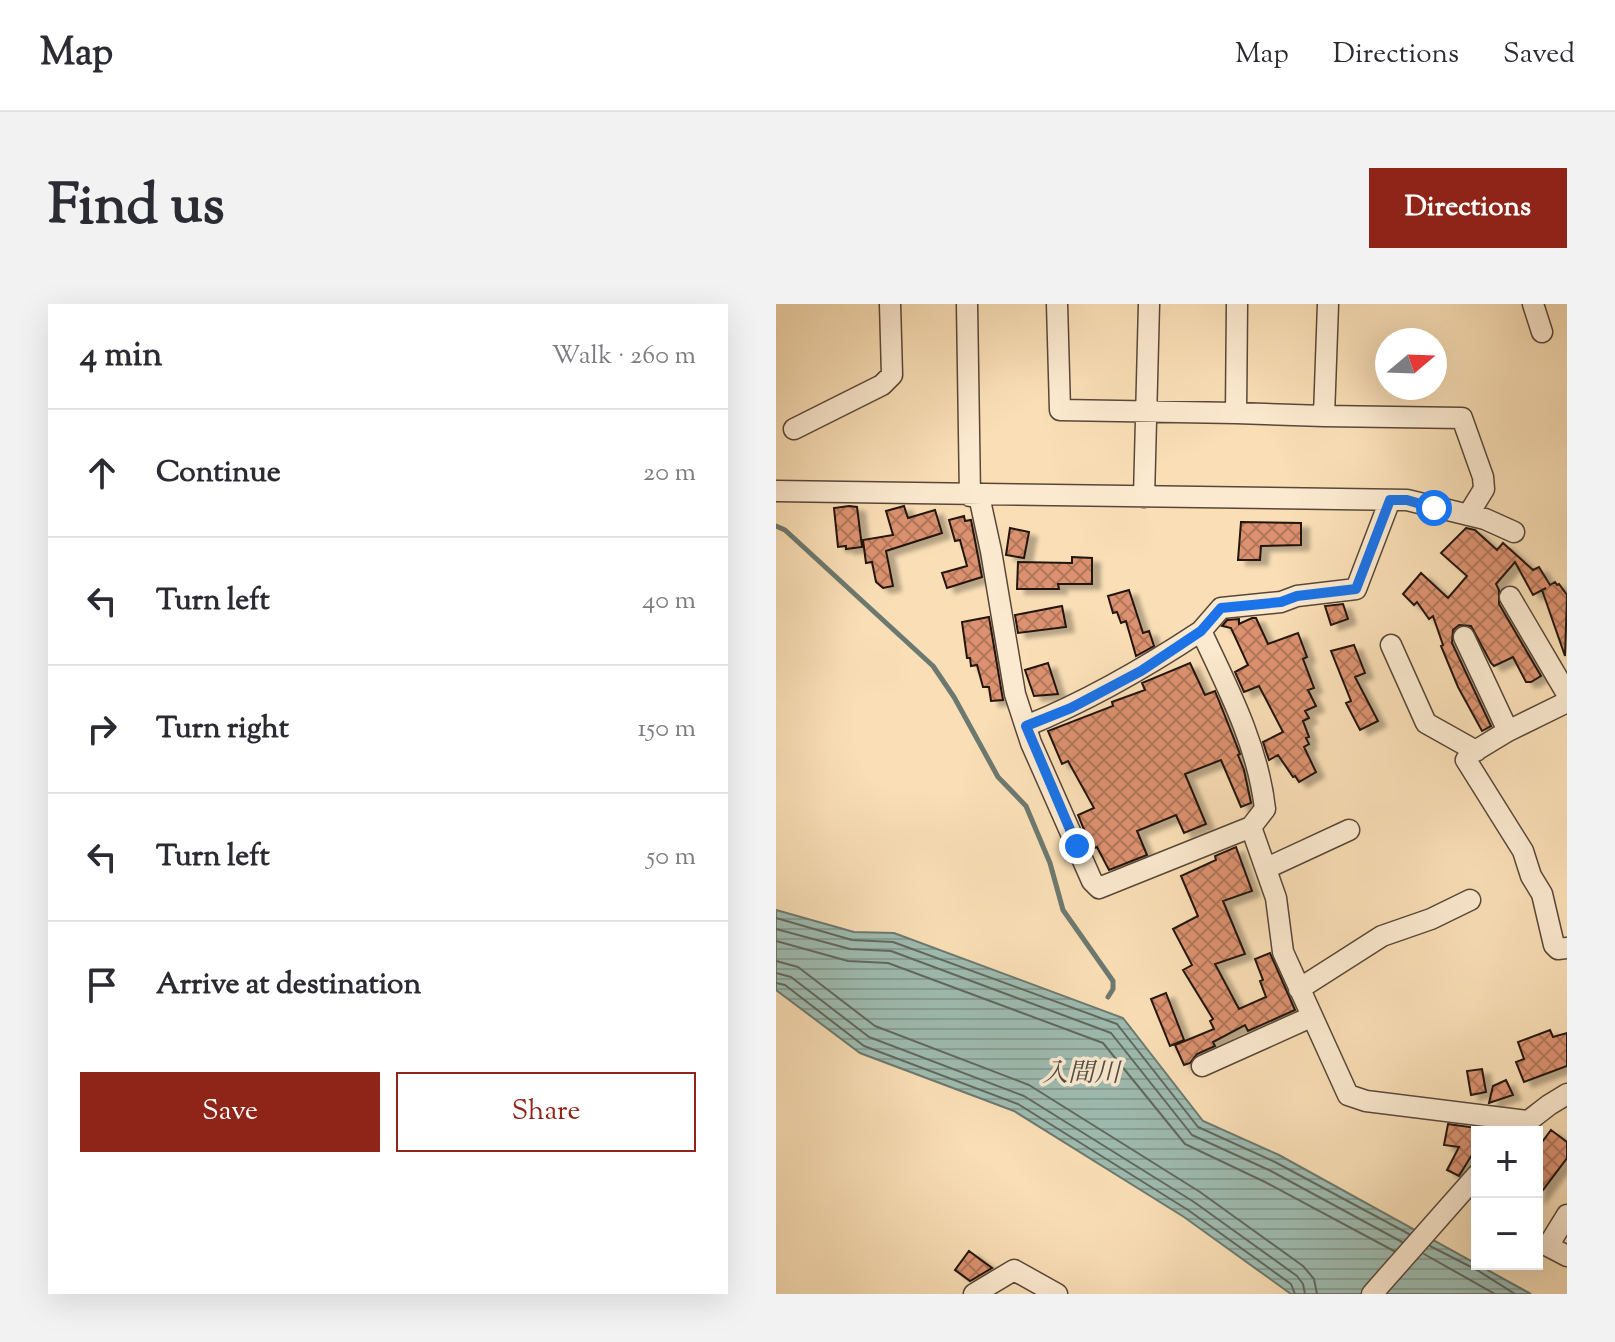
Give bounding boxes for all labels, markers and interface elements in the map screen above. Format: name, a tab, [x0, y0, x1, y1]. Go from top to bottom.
text: Map	[40, 28, 113, 82]
text: Map	[1235, 35, 1289, 75]
text: Directions	[1333, 35, 1459, 75]
text: Saved	[1503, 35, 1575, 75]
text: Find us	[48, 168, 224, 249]
button: Directions	[1369, 168, 1567, 248]
north arrow	[1375, 328, 1447, 400]
text: 4 min	[80, 332, 162, 381]
text: Walk · 260 m	[551, 338, 696, 375]
icon: ahead	[80, 451, 124, 495]
text: Continue	[156, 452, 281, 495]
text: 20 m	[643, 455, 696, 492]
route start	[1416, 490, 1452, 526]
icon: left	[80, 579, 124, 623]
text: Turn left	[156, 580, 270, 623]
text: 40 m	[642, 583, 696, 620]
icon: right	[80, 707, 124, 751]
text: Turn right	[156, 708, 289, 751]
text: 150 m	[637, 711, 696, 748]
route end	[1059, 828, 1095, 864]
icon: left	[80, 835, 124, 879]
text: Turn left	[156, 836, 270, 879]
text: 50 m	[646, 839, 696, 876]
icon: arrive	[80, 963, 124, 1007]
text: Arrive at destination	[156, 964, 421, 1007]
water label: 入間川	[1042, 1056, 1123, 1093]
button: Save	[80, 1072, 380, 1152]
button: Share	[396, 1072, 696, 1152]
map controls	[1471, 1126, 1543, 1270]
button: +	[1471, 1126, 1543, 1198]
button: −	[1471, 1198, 1543, 1270]

